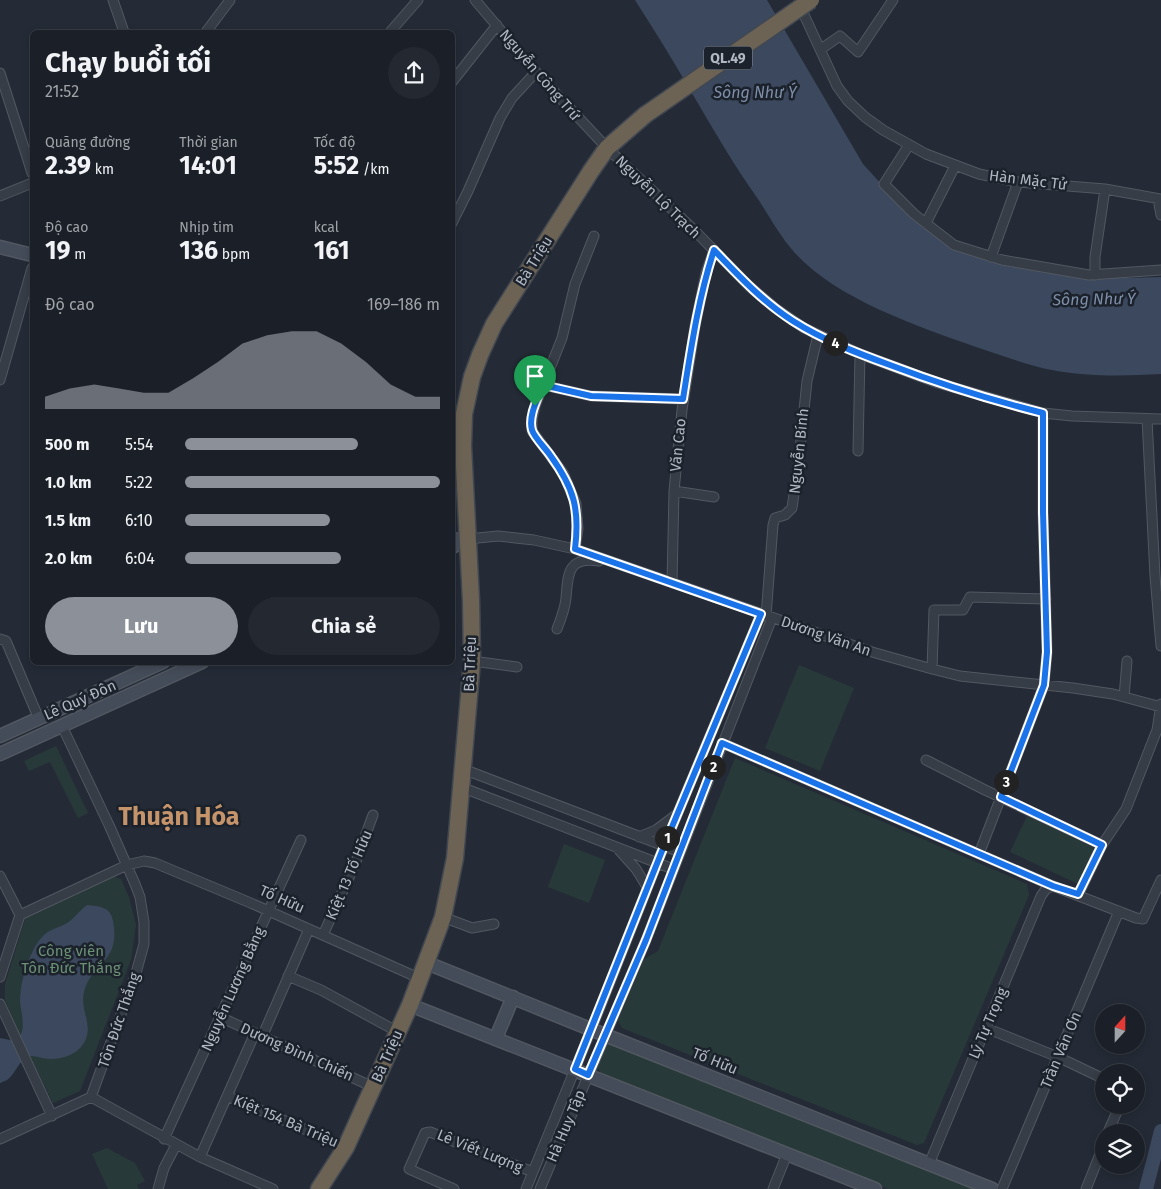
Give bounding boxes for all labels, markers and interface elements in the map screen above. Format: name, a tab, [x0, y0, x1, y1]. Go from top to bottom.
street label: Nguyễn Công Trứ	[496, 26, 585, 125]
text: Chạy buổi tối	[45, 46, 211, 79]
road number: QL.49	[704, 46, 752, 70]
button: share	[388, 47, 440, 99]
text: 21:52	[45, 82, 79, 101]
water label: Sông Như Ý	[712, 82, 798, 102]
text: Quãng đường	[45, 134, 130, 151]
text: Thời gian	[179, 134, 238, 151]
text: Tốc độ	[314, 134, 355, 151]
text: 2.39	[45, 151, 91, 181]
text: 14:01	[179, 151, 237, 181]
text: 5:52	[314, 151, 359, 181]
street label: Nguyễn Lộ Trạch	[612, 152, 704, 242]
text: km	[91, 161, 114, 178]
text: /km	[359, 161, 389, 178]
street label: Hàn Mặc Tử	[988, 166, 1069, 194]
text: Độ cao	[45, 219, 88, 236]
text: Nhịp tim	[179, 219, 234, 236]
text: kcal	[314, 219, 339, 236]
street label: Bà Triệu	[512, 233, 556, 289]
text: 19	[45, 236, 71, 266]
text: 136	[179, 236, 218, 266]
text: 161	[314, 236, 350, 266]
text: m	[71, 246, 86, 263]
text: bpm	[218, 246, 250, 263]
water label: Sông Như Ý	[1051, 288, 1137, 309]
text: Độ cao	[45, 295, 95, 314]
text: 169–186 m	[367, 295, 440, 314]
pin: 4	[822, 330, 848, 356]
text: 4	[832, 335, 839, 352]
pin	[514, 355, 556, 406]
icon: arrive	[521, 362, 549, 390]
street label: Nguyễn Bính	[786, 407, 812, 495]
street label: Văn Cao	[666, 417, 690, 473]
text: 500 m	[45, 435, 90, 454]
text: 5:54	[125, 435, 153, 454]
text: 1.0 km	[45, 473, 92, 492]
text: 5:22	[125, 473, 153, 492]
text: 1.5 km	[45, 511, 91, 530]
text: 6:10	[125, 511, 153, 530]
text: 2.0 km	[45, 549, 92, 568]
text: 6:04	[125, 549, 155, 568]
button: Lưu	[45, 597, 238, 655]
button: Chia sẻ	[248, 597, 440, 655]
street label: Dương Văn An	[779, 612, 873, 660]
street label: Bà Triệu	[460, 636, 480, 692]
street label: Lê Quý Đôn	[41, 676, 119, 724]
pin: 2	[700, 754, 726, 780]
text: 2	[710, 759, 717, 776]
pin: 3	[994, 770, 1018, 794]
text: 3	[1003, 774, 1010, 791]
district label: Thuận Hóa	[119, 802, 239, 832]
pin: 1	[654, 826, 680, 850]
street label: Kiệt 13 Tố Hữu	[322, 827, 376, 923]
text: 1	[664, 830, 671, 847]
street label: Tố Hữu	[257, 881, 307, 917]
street label: Nguyễn Lương Bằng	[197, 924, 269, 1054]
park label: Công viên Tôn Đức Thắng	[21, 942, 121, 977]
street label: Tôn Đức Thắng	[94, 970, 144, 1070]
street label: Lý Tự Trọng	[965, 984, 1011, 1061]
north arrow	[1095, 1004, 1145, 1054]
map controls	[1095, 1004, 1145, 1174]
street label: Trần Văn Ơn	[1037, 1009, 1085, 1091]
street label: Dương Đình Chiến	[238, 1019, 356, 1085]
street label: Bà Triệu	[367, 1027, 407, 1085]
street label: Tố Hữu	[690, 1044, 740, 1078]
button: locate	[1095, 1064, 1145, 1114]
street label: Hà Huy Tập	[543, 1087, 589, 1165]
street label: Kiệt 154 Bà Triệu	[231, 1091, 341, 1151]
button: layers	[1095, 1124, 1145, 1174]
street label: Lê Viết Lượng	[435, 1126, 526, 1176]

